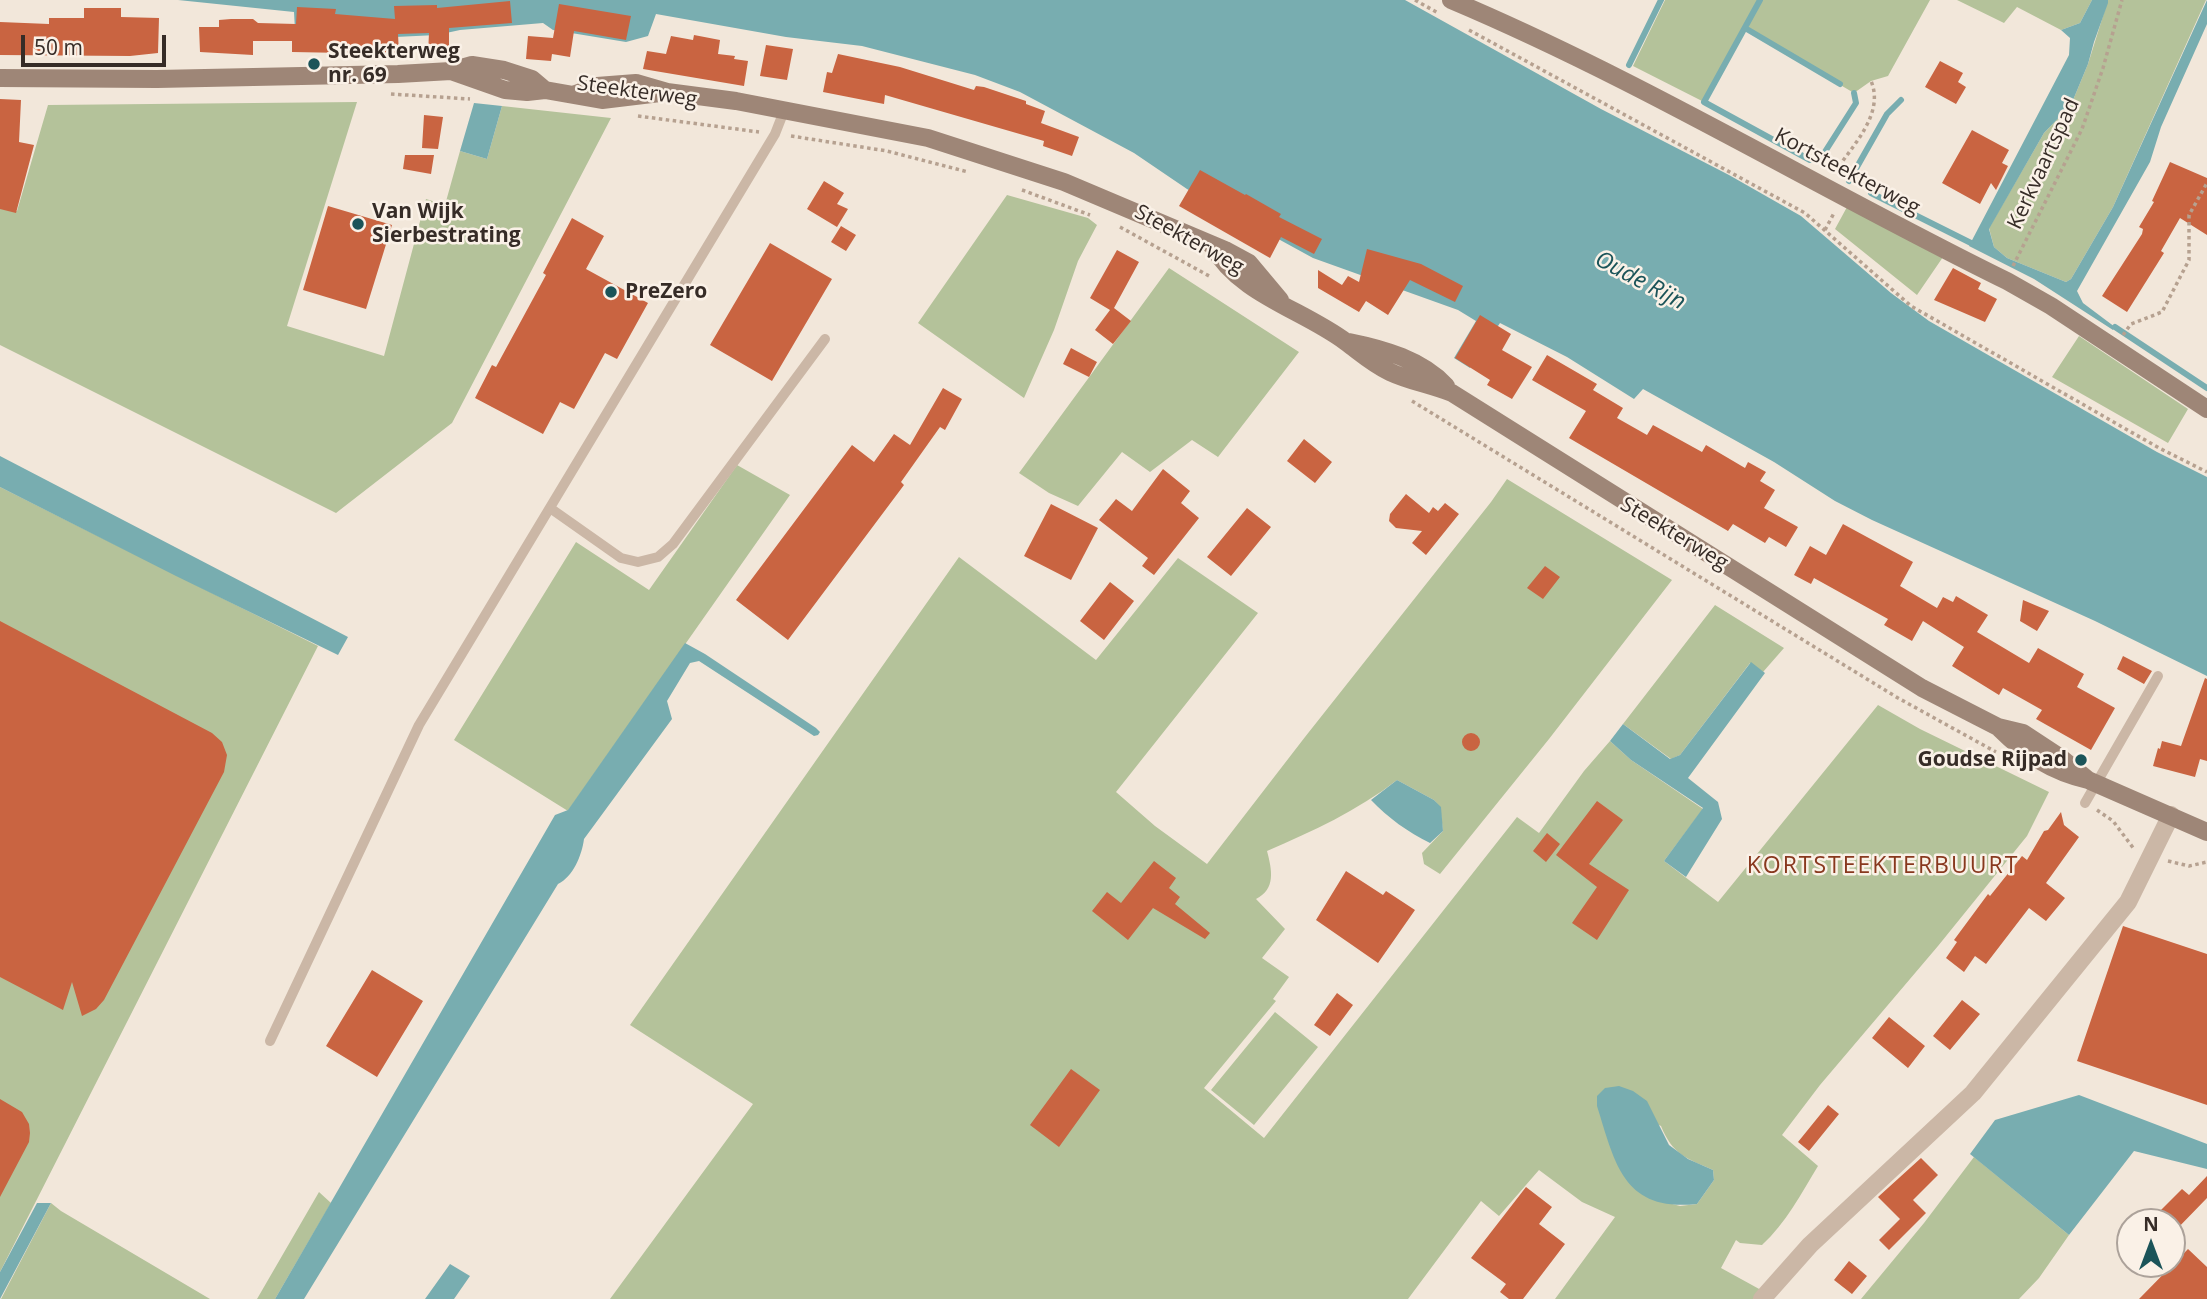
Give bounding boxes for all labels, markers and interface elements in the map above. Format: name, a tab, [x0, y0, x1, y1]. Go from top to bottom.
scale bar	[24, 21, 170, 65]
text: 50 m	[34, 33, 83, 61]
place label: Steekterweg nr. 69	[328, 39, 460, 89]
marker: Steekterweg nr. 69	[306, 56, 322, 72]
street label: Steekterweg	[575, 71, 699, 113]
street label: Kerkvaartspad	[2003, 95, 2085, 233]
street label: Kortsteekterweg	[1770, 123, 1924, 221]
place label: Van Wijk Sierbestrating	[372, 199, 521, 249]
street label: Steekterweg	[1130, 200, 1248, 280]
marker: Van Wijk Sierbestrating	[350, 216, 366, 232]
water label: Oude Rijn	[1590, 246, 1690, 316]
place label: PreZero	[625, 279, 707, 305]
marker: PreZero	[603, 284, 619, 300]
street label: Steekterweg	[1616, 492, 1732, 576]
place label: Goudse Rijpad	[1917, 747, 2067, 773]
marker: Goudse Rijpad	[2073, 752, 2089, 768]
district label: KORTSTEEKTERBUURT	[1749, 852, 2017, 880]
north arrow	[2116, 1208, 2186, 1278]
text: N	[2143, 1211, 2159, 1237]

